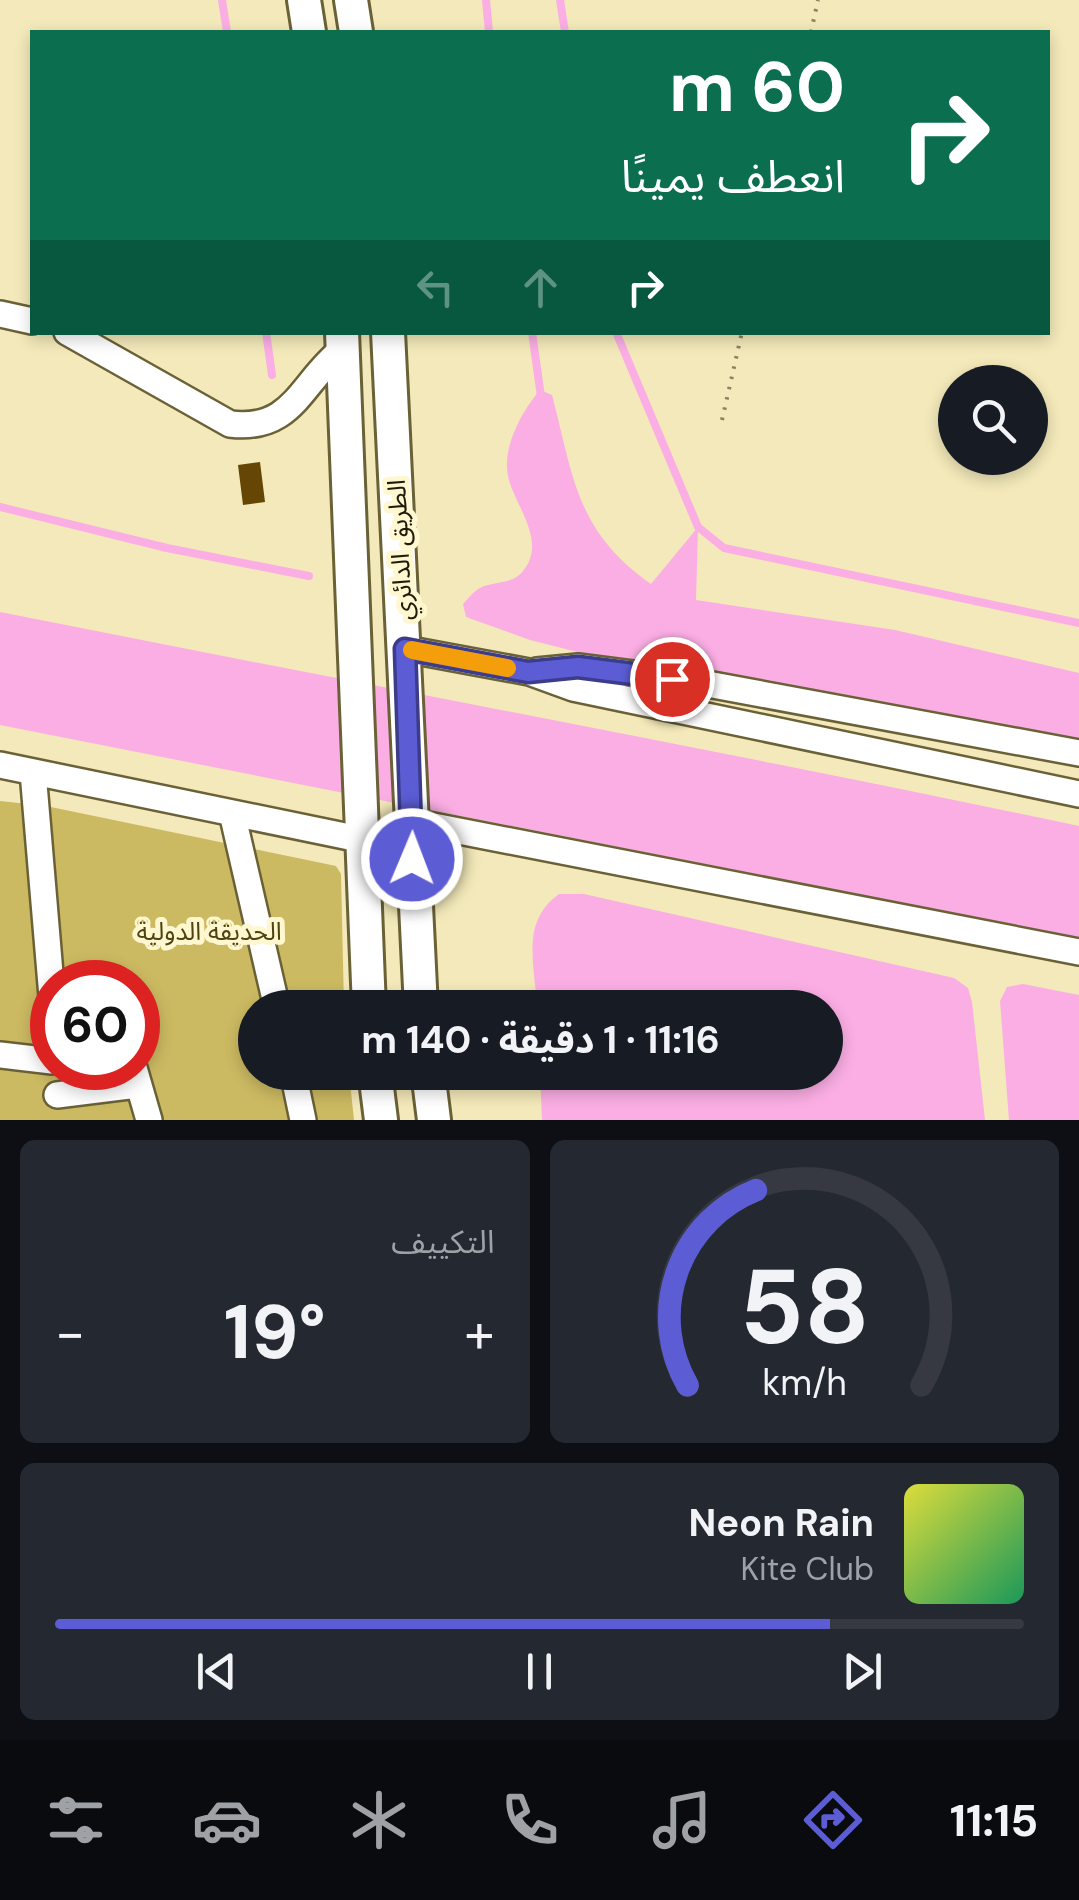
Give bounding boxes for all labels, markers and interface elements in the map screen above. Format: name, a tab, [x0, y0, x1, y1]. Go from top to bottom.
text: 60 m	[669, 42, 845, 133]
icon: right	[880, 70, 1010, 200]
text: انعطف يمينًا	[621, 147, 845, 206]
icon: left	[408, 260, 463, 315]
icon: ahead	[513, 260, 568, 315]
icon: right	[618, 260, 673, 315]
map controls	[938, 365, 1048, 475]
button: search	[938, 365, 1048, 475]
street label: الطريق الدائري	[380, 479, 423, 621]
pin	[630, 637, 715, 722]
icon: arrive	[645, 652, 700, 707]
position arrow	[360, 807, 464, 911]
park label: الحديقة الدولية	[136, 915, 282, 948]
speed limit sign: 60	[30, 960, 160, 1090]
text: 11:16 · 1 دقيقة · 140 m	[361, 1015, 720, 1065]
text: التكييف	[391, 1221, 495, 1263]
text: 58	[739, 1240, 870, 1375]
text: 19°	[224, 1284, 326, 1381]
text: −	[55, 1297, 85, 1369]
text: +	[464, 1297, 495, 1369]
text: km/h	[762, 1360, 846, 1406]
text: Neon Rain	[689, 1498, 874, 1548]
text: Kite Club	[740, 1548, 874, 1590]
icon: previous	[189, 1644, 244, 1699]
icon: pause	[512, 1644, 567, 1699]
icon: next	[835, 1644, 890, 1699]
icon: filters	[41, 1785, 111, 1855]
icon: car	[192, 1785, 262, 1855]
icon: climate	[344, 1785, 414, 1855]
icon: phone	[495, 1785, 565, 1855]
icon: music	[647, 1785, 717, 1855]
icon: directions	[798, 1785, 868, 1855]
text: 11:15	[950, 1791, 1038, 1850]

